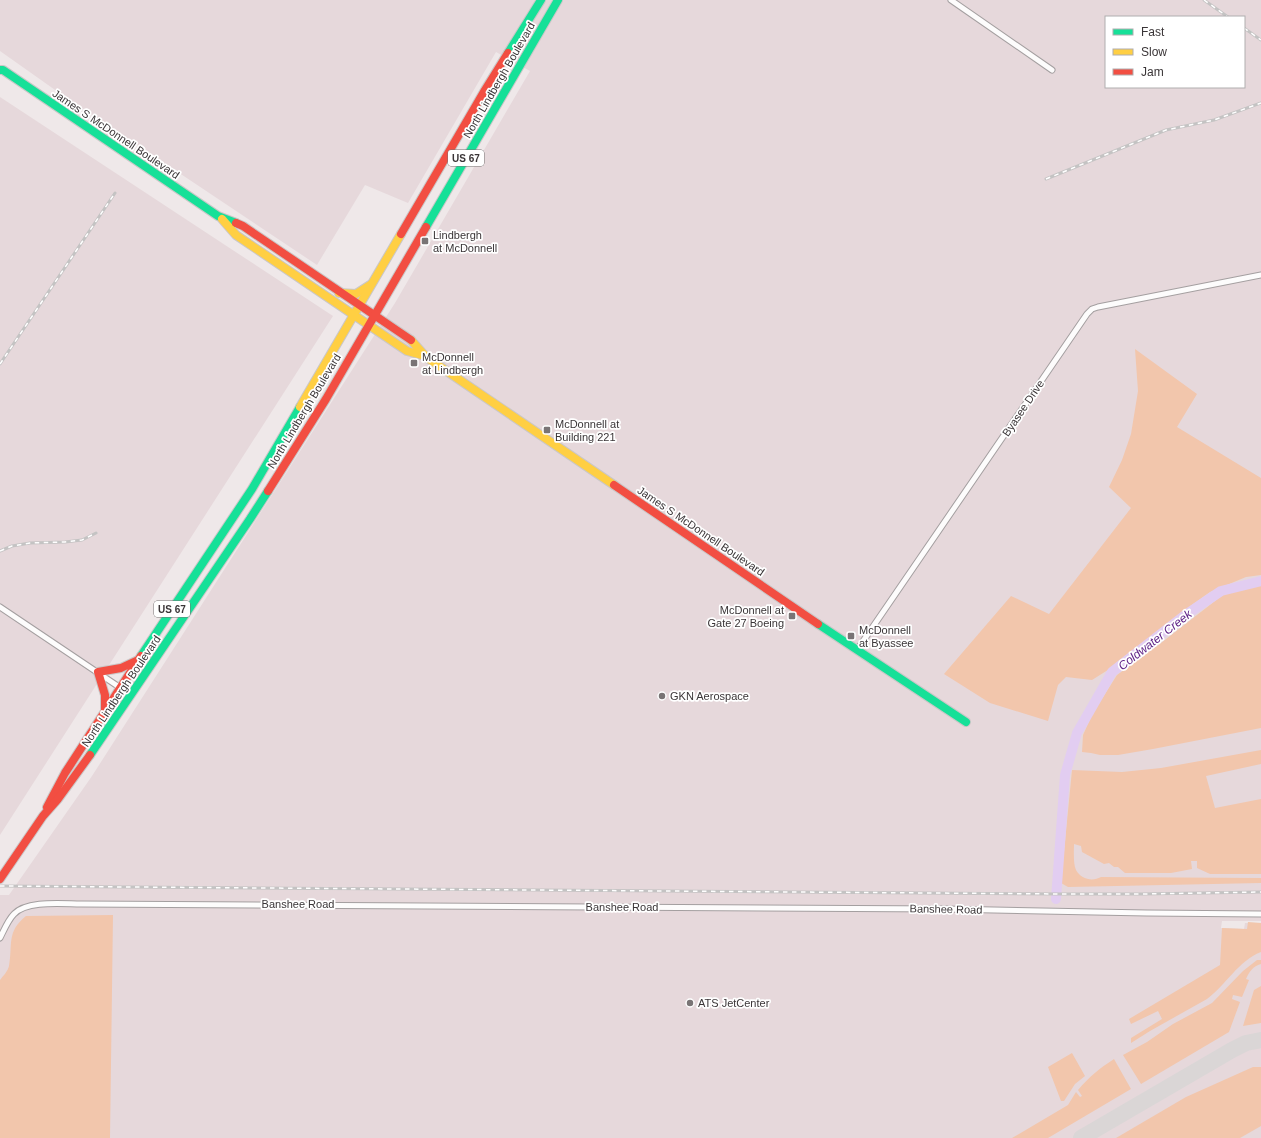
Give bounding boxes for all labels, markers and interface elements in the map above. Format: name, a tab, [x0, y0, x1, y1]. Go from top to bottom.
legend	[1105, 16, 1245, 88]
street label: North Lindbergh Boulevard	[461, 20, 537, 140]
text: Fast	[1141, 25, 1165, 39]
text: Slow	[1141, 45, 1167, 59]
text: Jam	[1141, 65, 1164, 79]
street label: James S McDonnell Boulevard	[50, 87, 182, 181]
road number: US 67	[448, 150, 484, 166]
place label: Lindbergh at McDonnell	[433, 229, 497, 254]
marker: Lindbergh at McDonnell	[420, 236, 430, 246]
place label: McDonnell at Lindbergh	[422, 351, 483, 376]
street label: North Lindbergh Boulevard	[265, 352, 343, 470]
marker: McDonnell at Lindbergh	[409, 358, 419, 368]
street label: Byasee Drive	[1000, 378, 1046, 438]
place label: McDonnell at Building 221	[555, 418, 619, 443]
marker: McDonnell at Building 221	[542, 425, 552, 435]
street label: James S McDonnell Boulevard	[635, 484, 767, 578]
road number: US 67	[154, 601, 190, 617]
place label: McDonnell at Gate 27 Boeing	[708, 604, 784, 629]
water label: Coldwater Creek	[1115, 606, 1195, 673]
marker: McDonnell at Gate 27 Boeing	[787, 611, 797, 621]
place label: McDonnell at Byassee	[859, 624, 913, 649]
marker: McDonnell at Byassee	[846, 631, 856, 641]
street label: North Lindbergh Boulevard	[79, 633, 163, 749]
place label: GKN Aerospace	[670, 690, 749, 702]
marker: GKN Aerospace	[657, 691, 667, 701]
street label: Banshee Road	[262, 898, 334, 910]
street label: Banshee Road	[586, 901, 658, 913]
street label: Banshee Road	[910, 902, 982, 916]
place label: ATS JetCenter	[698, 997, 770, 1009]
marker: ATS JetCenter	[685, 998, 695, 1008]

